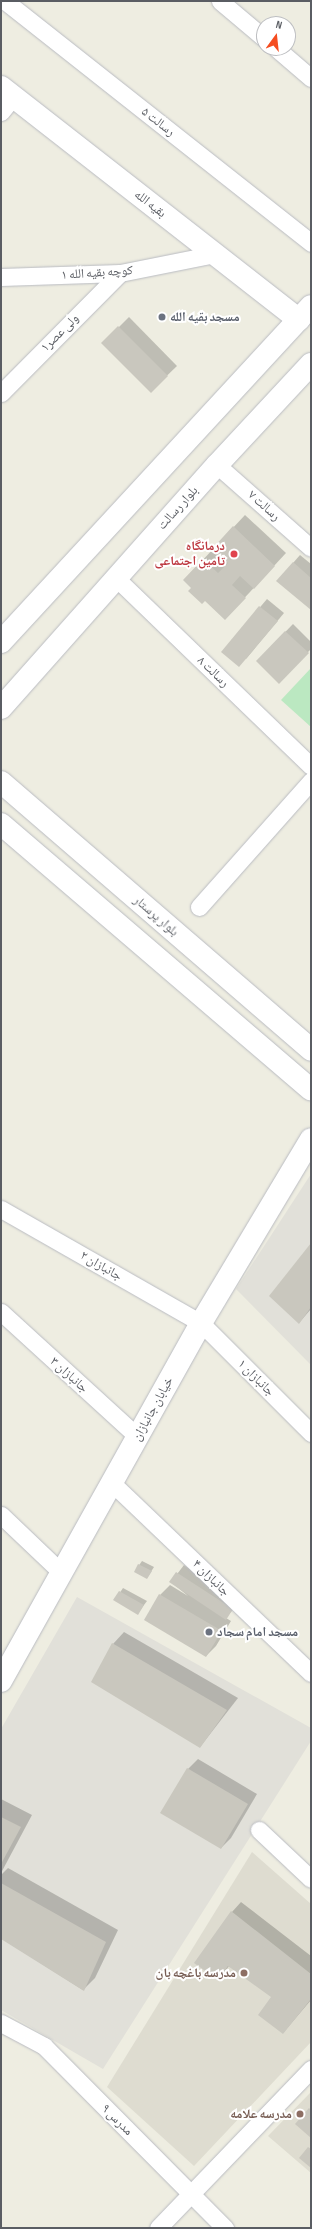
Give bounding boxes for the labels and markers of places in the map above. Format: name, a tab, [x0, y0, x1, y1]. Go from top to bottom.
place label: مسجد بقیه الله	[170, 309, 240, 325]
marker: مسجد بقیه الله	[157, 312, 167, 322]
place label: درمانگاه تامین اجتماعی	[155, 539, 225, 570]
marker: درمانگاه تامین اجتماعی	[228, 548, 240, 560]
place label: مسجد امام سجاد	[217, 1624, 298, 1640]
marker: مسجد امام سجاد	[204, 1627, 214, 1637]
place label: مدرسه باغچه بان	[156, 1965, 236, 1981]
marker: مدرسه باغچه بان	[239, 1968, 249, 1978]
place label: مدرسه علامه	[230, 2106, 292, 2122]
marker: مدرسه علامه	[295, 2109, 305, 2119]

